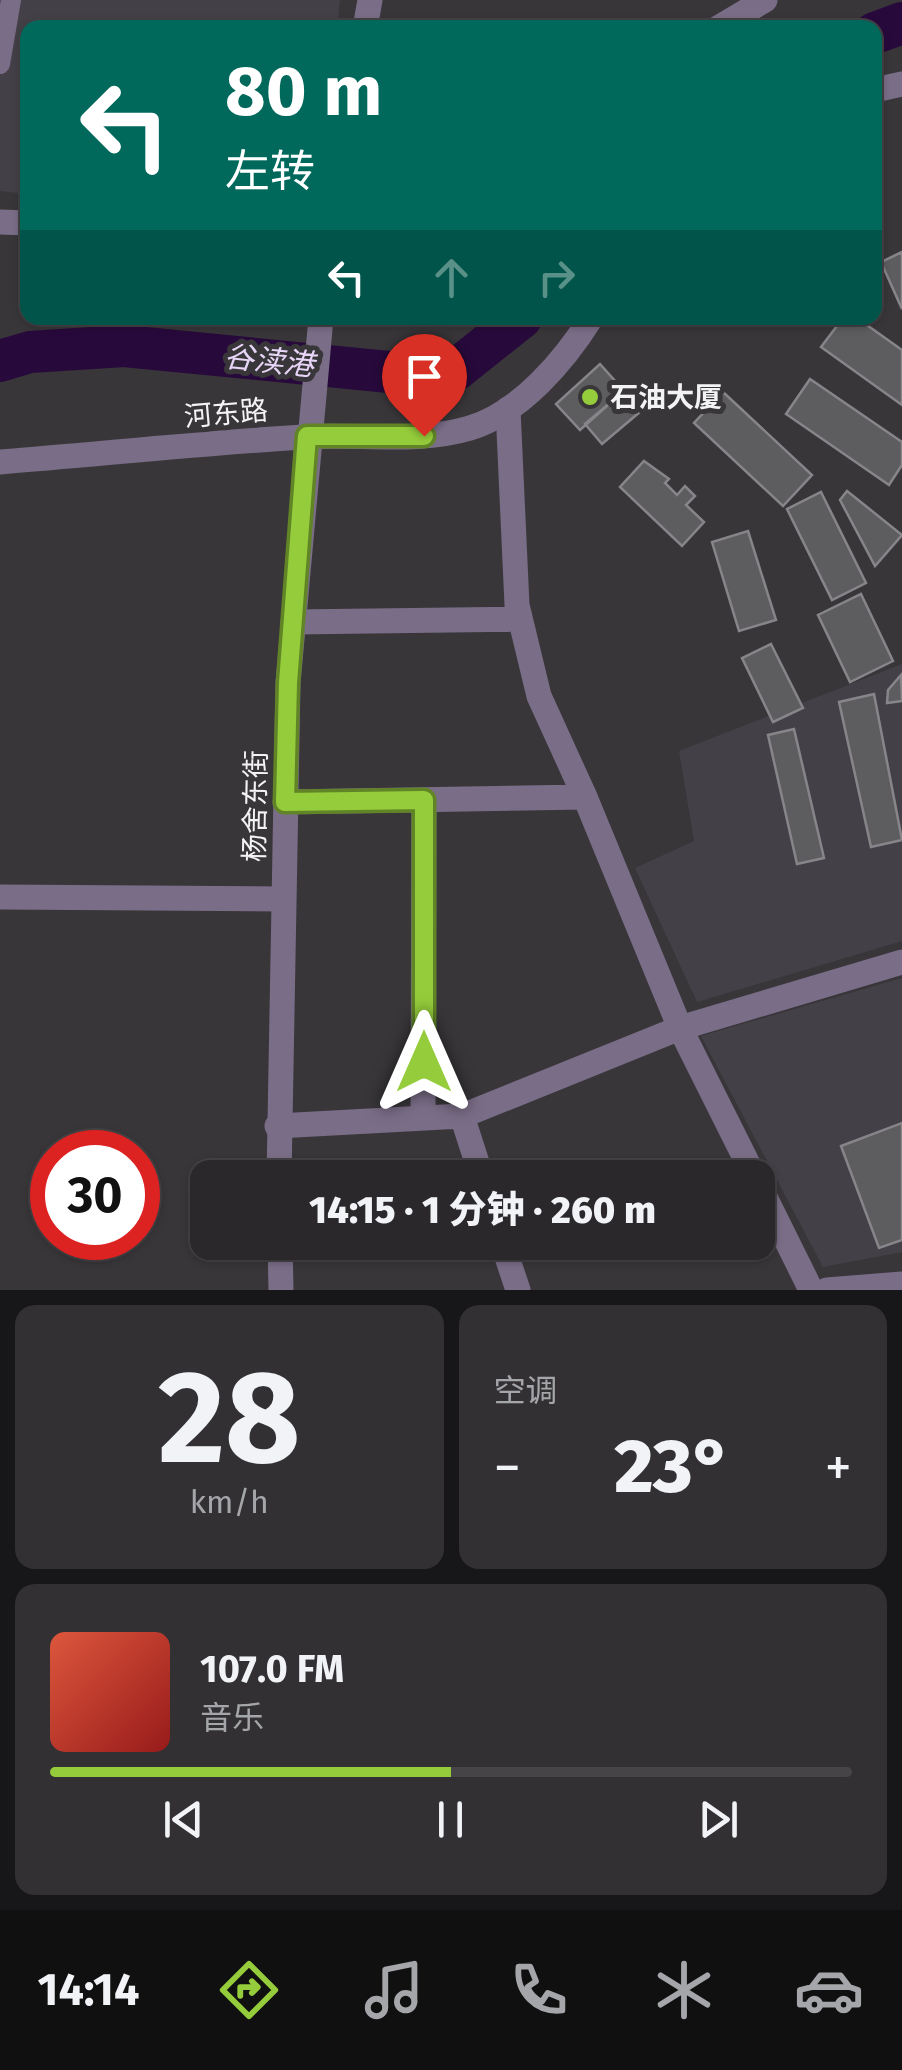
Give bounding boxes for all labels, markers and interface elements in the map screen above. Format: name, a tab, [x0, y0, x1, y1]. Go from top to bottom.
text: 80 m	[225, 50, 382, 134]
icon: left	[60, 60, 190, 190]
text: 左转	[225, 145, 315, 199]
icon: left	[319, 250, 374, 305]
icon: ahead	[424, 250, 479, 305]
icon: right	[529, 250, 584, 305]
pin	[382, 334, 467, 437]
water label: 谷渎港	[222, 338, 320, 384]
icon: arrive	[397, 349, 452, 404]
place label: 石油大厦	[610, 381, 722, 414]
marker: 石油大厦	[579, 386, 601, 408]
street label: 河东路	[183, 393, 269, 434]
street label: 杨舍东街	[238, 750, 273, 862]
position arrow	[372, 1010, 476, 1114]
speed limit sign: 30	[30, 1130, 160, 1260]
text: 14:15 · 1 分钟 · 260 m	[309, 1187, 656, 1233]
text: 28	[158, 1340, 301, 1496]
text: 空调	[494, 1372, 558, 1410]
text: 23°	[614, 1422, 731, 1512]
text: −	[494, 1435, 521, 1501]
text: +	[825, 1435, 852, 1501]
text: km/h	[190, 1483, 269, 1521]
text: 107.0 FM	[200, 1646, 344, 1692]
text: 音乐	[200, 1699, 264, 1737]
icon: previous	[156, 1792, 211, 1847]
icon: pause	[423, 1792, 478, 1847]
icon: next	[691, 1792, 746, 1847]
icon: directions	[214, 1955, 284, 2025]
icon: music	[359, 1955, 429, 2025]
icon: phone	[504, 1955, 574, 2025]
icon: climate	[649, 1955, 719, 2025]
icon: car	[794, 1955, 864, 2025]
text: 14:14	[38, 1963, 139, 2017]

